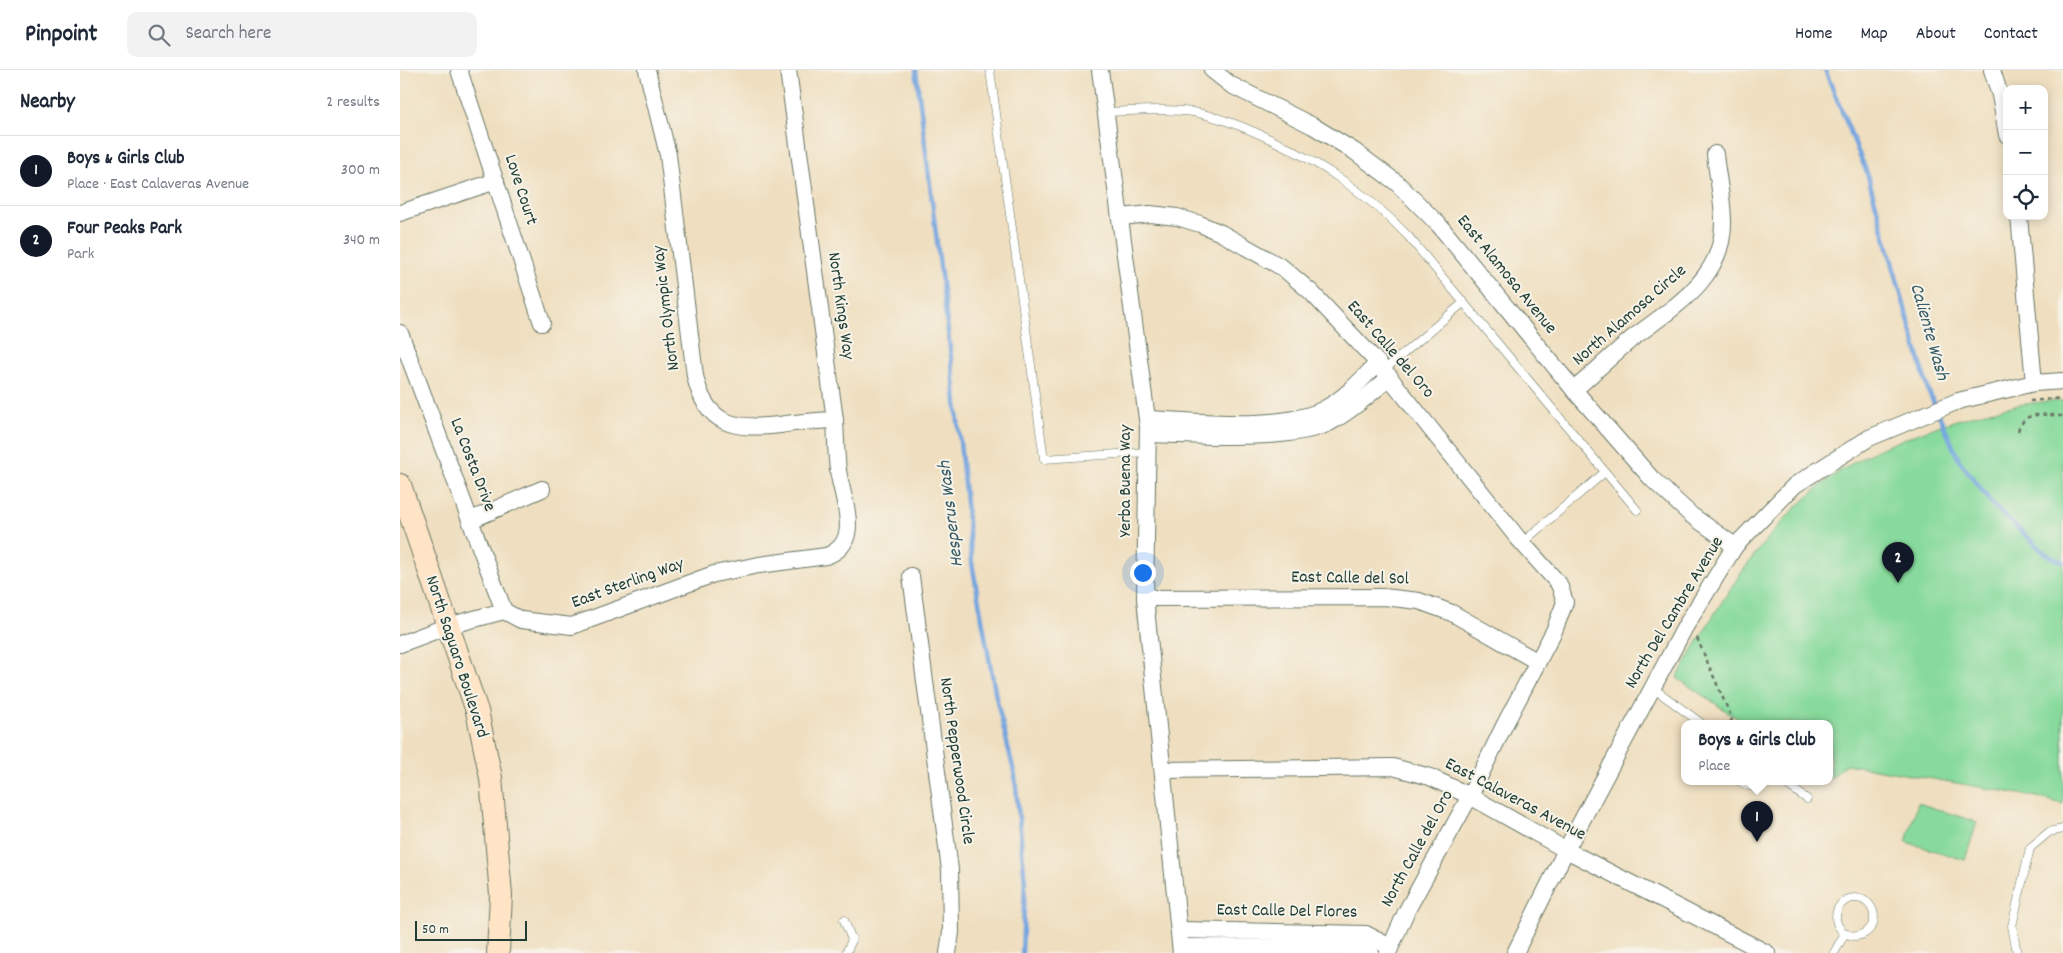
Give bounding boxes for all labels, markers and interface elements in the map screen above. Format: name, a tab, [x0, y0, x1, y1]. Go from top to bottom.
search box	[127, 12, 477, 57]
text: Pinpoint	[25, 18, 97, 52]
icon: search	[145, 21, 173, 49]
text: Search here	[185, 21, 271, 48]
text: Home	[1795, 22, 1832, 47]
text: Map	[1860, 22, 1888, 47]
text: About	[1916, 22, 1956, 47]
text: Contact	[1984, 22, 2038, 47]
map controls	[2003, 85, 2048, 220]
button: +	[2003, 85, 2048, 130]
text: Nearby	[20, 88, 75, 118]
text: 2 results	[326, 91, 380, 114]
button: −	[2003, 130, 2048, 175]
text: Boys & Girls Club	[67, 146, 185, 173]
street label: Love Court	[497, 151, 543, 229]
text: 1	[34, 159, 38, 182]
text: 300 m	[341, 159, 380, 182]
text: Place · East Calaveras Avenue	[67, 173, 249, 196]
button: locate	[2003, 175, 2048, 220]
street label: East Alamosa Avenue	[1450, 210, 1562, 340]
text: Four Peaks Park	[67, 216, 182, 243]
text: 2	[33, 229, 40, 252]
text: 340 m	[343, 229, 380, 252]
text: Park	[67, 243, 94, 266]
street label: North Olympic Way	[647, 243, 687, 372]
street label: North Kings Way	[820, 251, 860, 362]
street label: North Alamosa Circle	[1567, 259, 1693, 373]
water label: Caliente Wash	[1901, 280, 1955, 385]
street label: East Calle del Oro	[1340, 296, 1440, 404]
street label: La Costa Drive	[443, 415, 501, 515]
street label: Yerba Buena Way	[1114, 424, 1139, 537]
water label: Hesperus Wash	[932, 458, 972, 569]
street label: North Del Cambre Avenue	[1620, 532, 1730, 694]
pin: 2	[1882, 542, 1914, 583]
street label: East Sterling Way	[568, 552, 688, 616]
your location	[1130, 560, 1156, 586]
street label: East Calle del Sol	[1291, 565, 1410, 593]
street label: North Saguaro Boulevard	[418, 573, 494, 741]
street label: North Pepperwood Circle	[932, 676, 980, 846]
popup	[1681, 720, 1833, 785]
text: Boys & Girls Club	[1698, 728, 1816, 755]
street label: East Calaveras Avenue	[1440, 752, 1590, 848]
text: Place	[1698, 755, 1730, 778]
street label: North Calle del Oro	[1375, 786, 1461, 912]
pin: 1	[1741, 801, 1773, 842]
street label: East Calle Del Flores	[1216, 898, 1358, 926]
scale bar	[415, 918, 528, 941]
text: 50 m	[422, 920, 449, 940]

